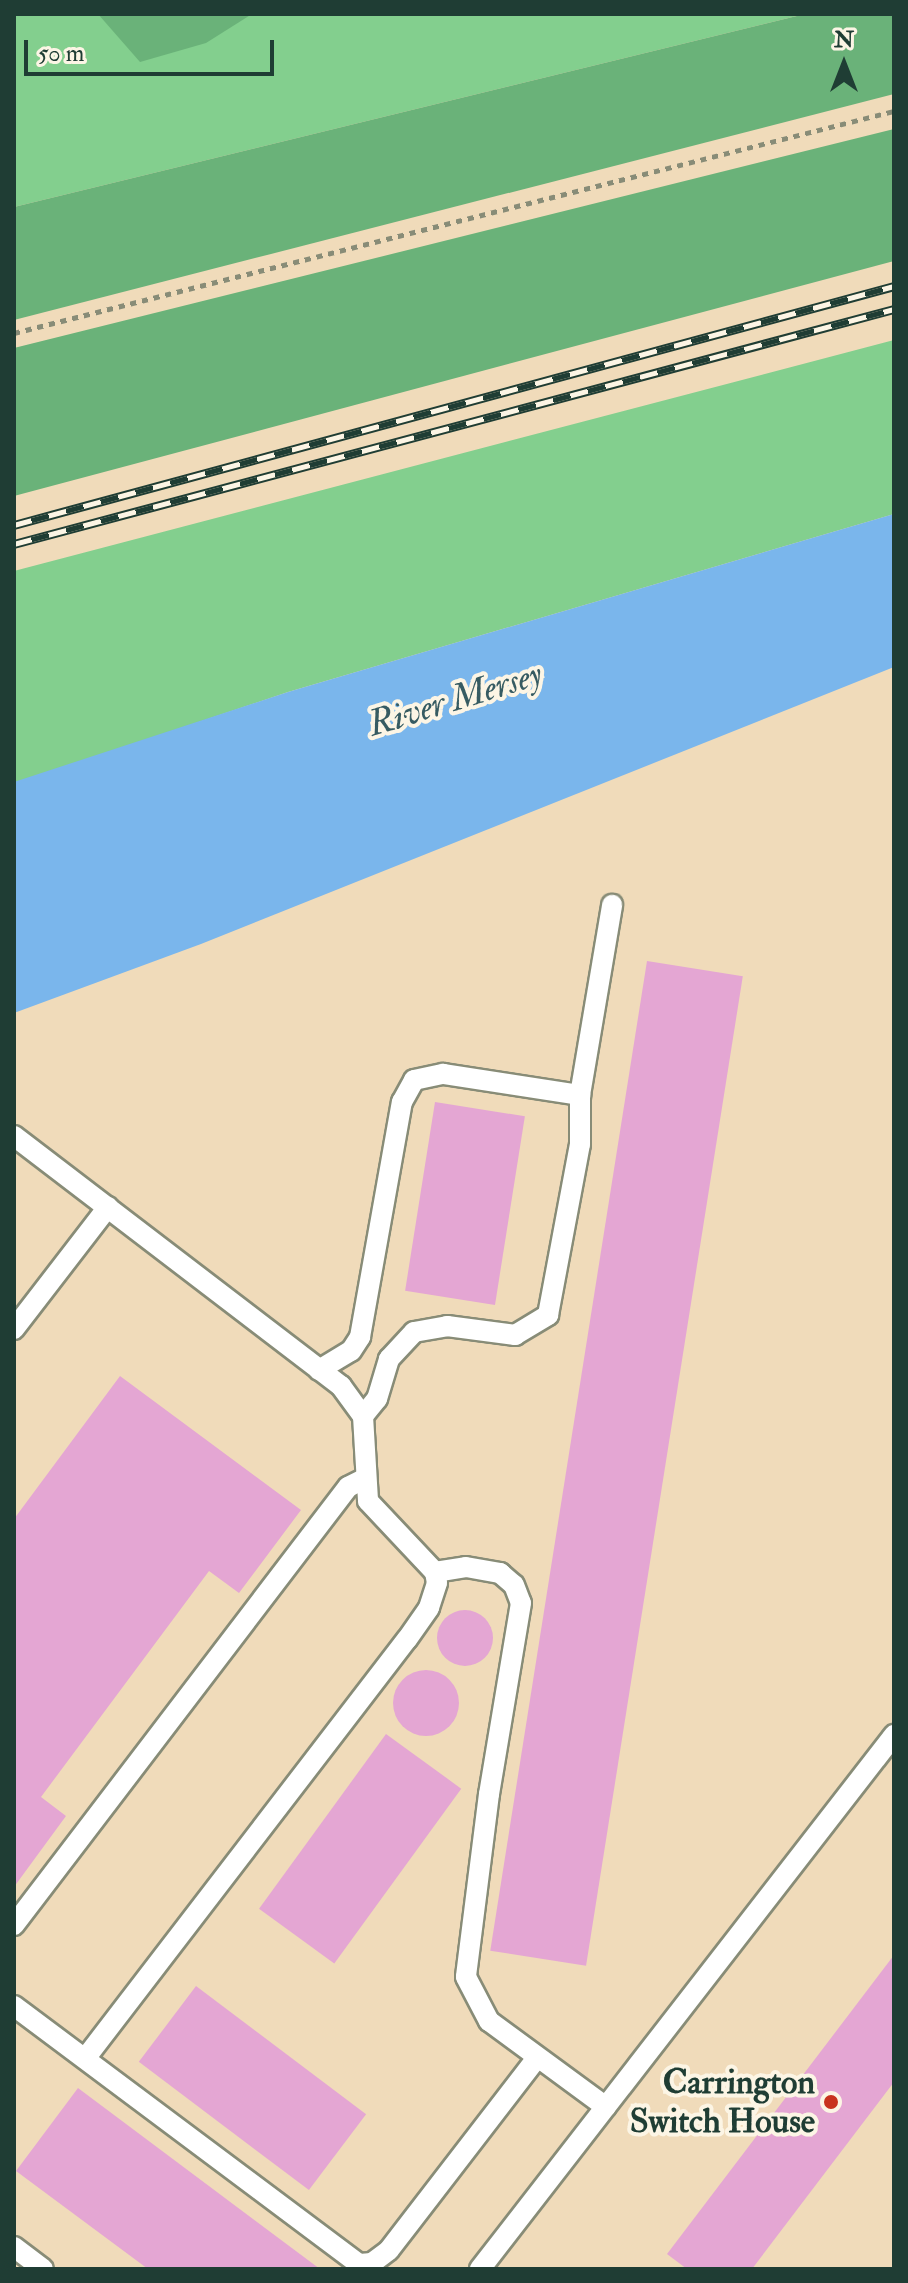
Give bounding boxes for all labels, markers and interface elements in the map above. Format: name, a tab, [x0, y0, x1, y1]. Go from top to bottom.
scale bar	[28, 24, 278, 74]
north arrow	[804, 24, 884, 104]
text: N	[834, 26, 854, 54]
text: 50 m	[38, 38, 84, 69]
water label: River Mersey	[363, 652, 547, 746]
place label: Carrington Switch House	[630, 2062, 815, 2142]
marker: Carrington Switch House	[822, 2093, 840, 2111]

